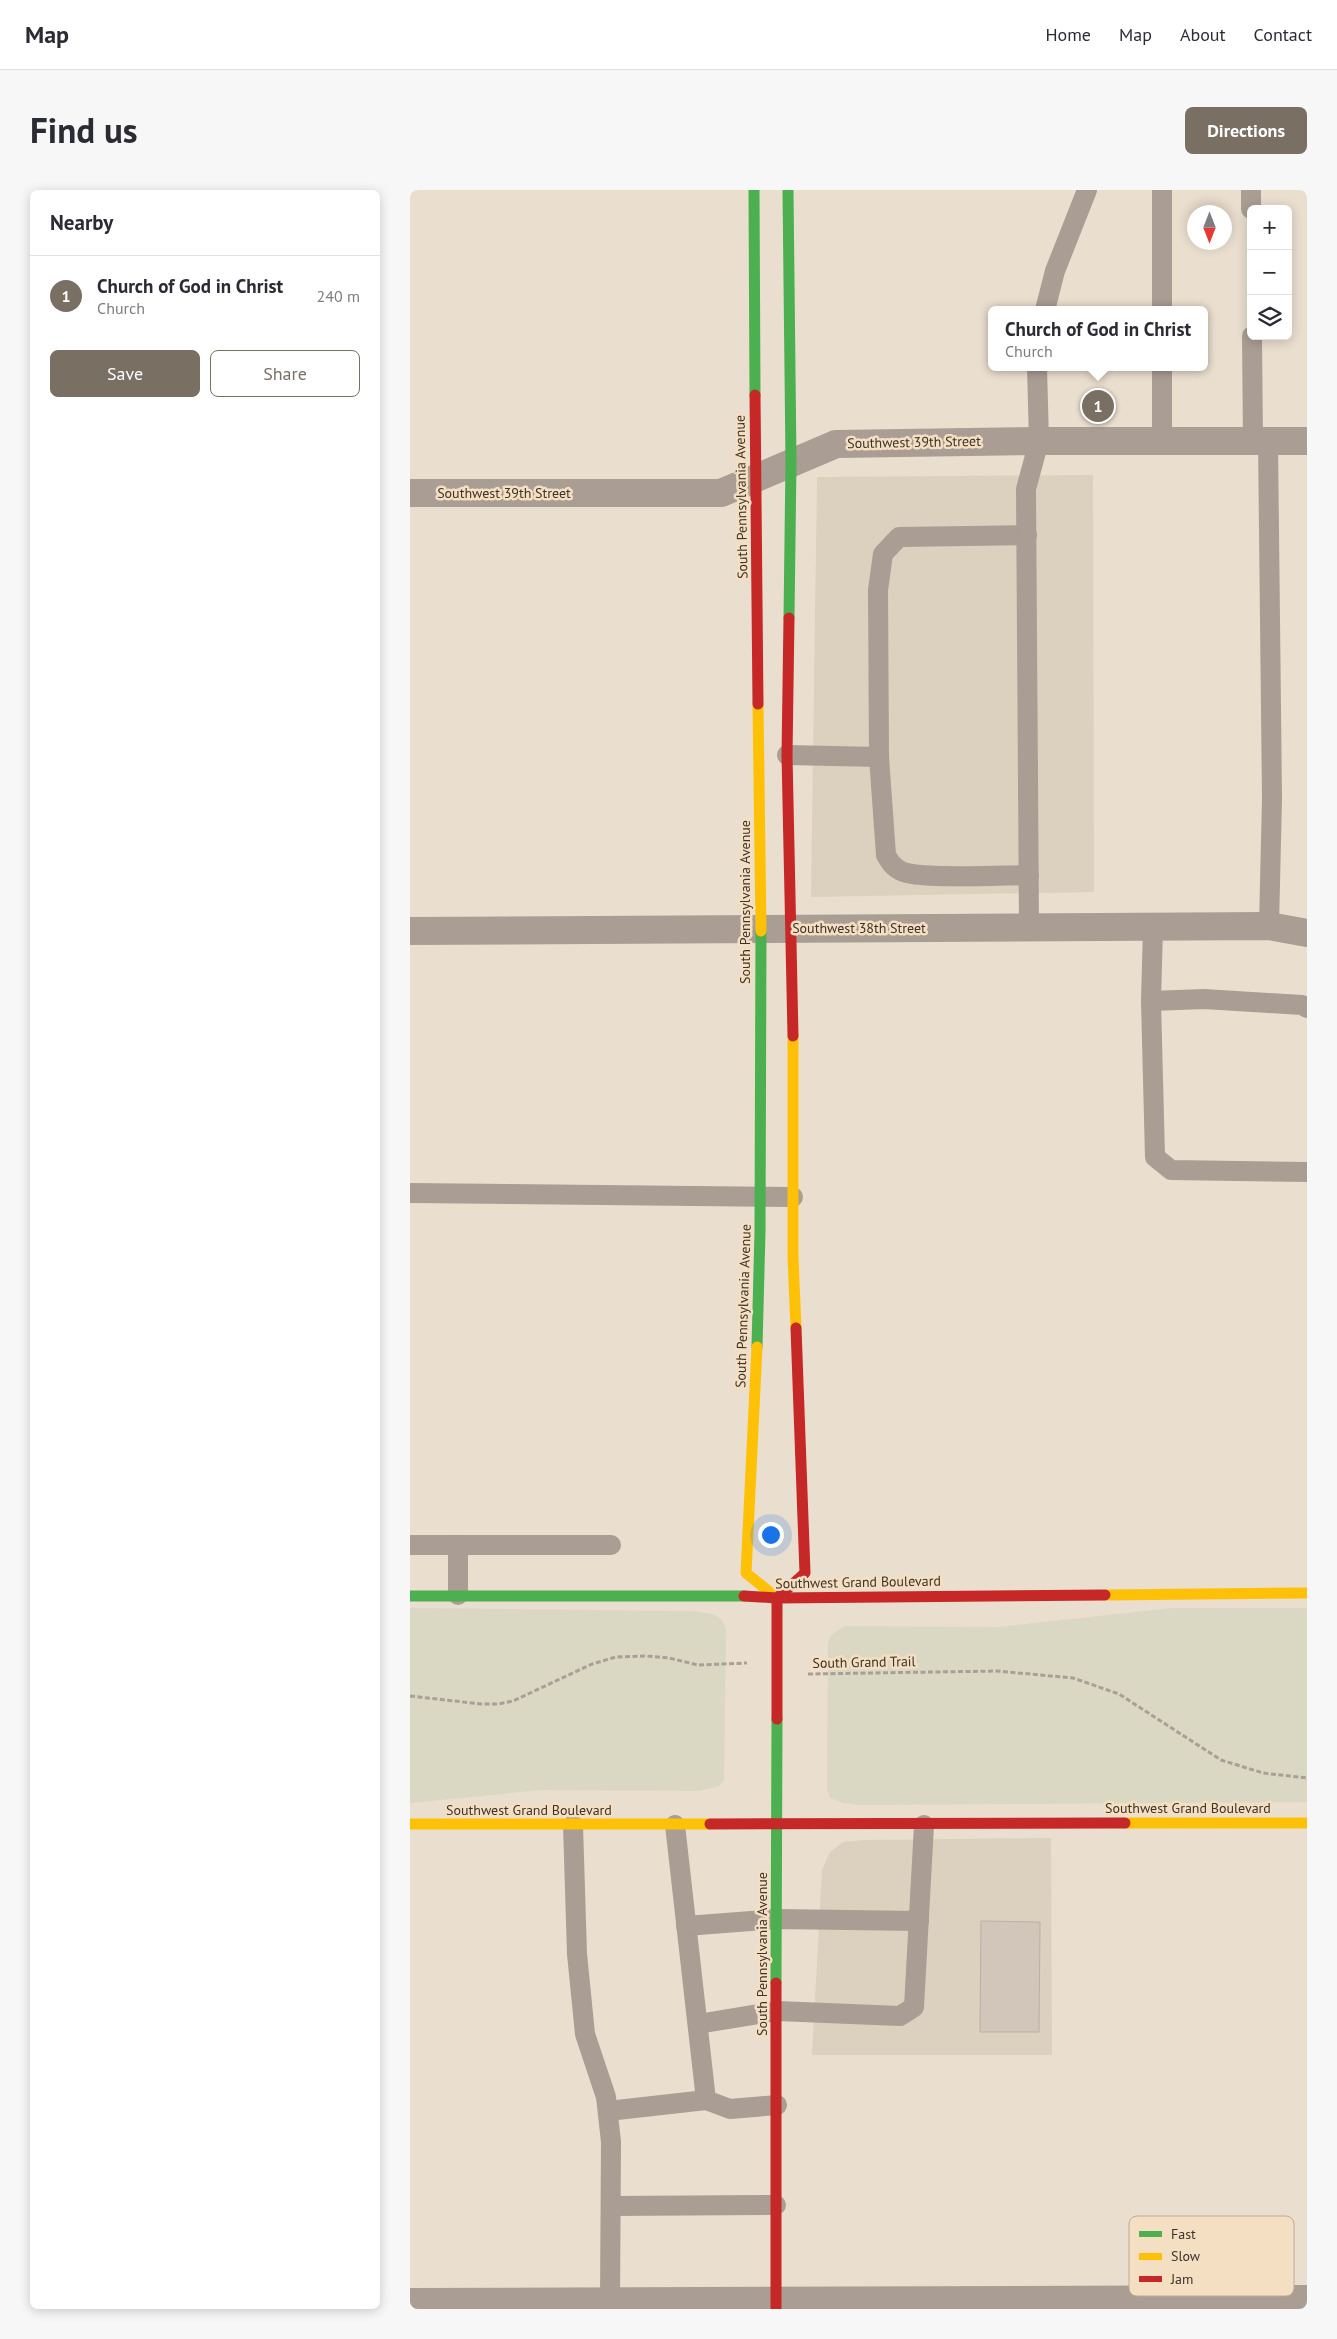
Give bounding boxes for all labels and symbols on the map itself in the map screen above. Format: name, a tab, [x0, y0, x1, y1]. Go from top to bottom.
north arrow	[1187, 205, 1232, 250]
pin: 1	[1082, 387, 1114, 425]
street label: South Pennsylvania Avenue	[731, 415, 751, 579]
street label: Southwest 39th Street	[847, 432, 981, 452]
street label: Southwest 39th Street	[437, 484, 571, 502]
street label: South Pennsylvania Avenue	[736, 820, 754, 984]
street label: Southwest 38th Street	[792, 919, 926, 937]
street label: South Pennsylvania Avenue	[731, 1224, 755, 1388]
your location	[758, 1522, 784, 1548]
street label: Southwest Grand Boulevard	[775, 1572, 941, 1592]
street label: South Grand Trail	[812, 1652, 916, 1672]
street label: Southwest Grand Boulevard	[1105, 1799, 1271, 1817]
street label: Southwest Grand Boulevard	[446, 1801, 612, 1819]
street label: South Pennsylvania Avenue	[753, 1872, 771, 2036]
legend	[1129, 2216, 1294, 2296]
text: Fast	[1171, 2225, 1196, 2243]
text: Slow	[1171, 2247, 1201, 2265]
text: Jam	[1170, 2270, 1193, 2288]

